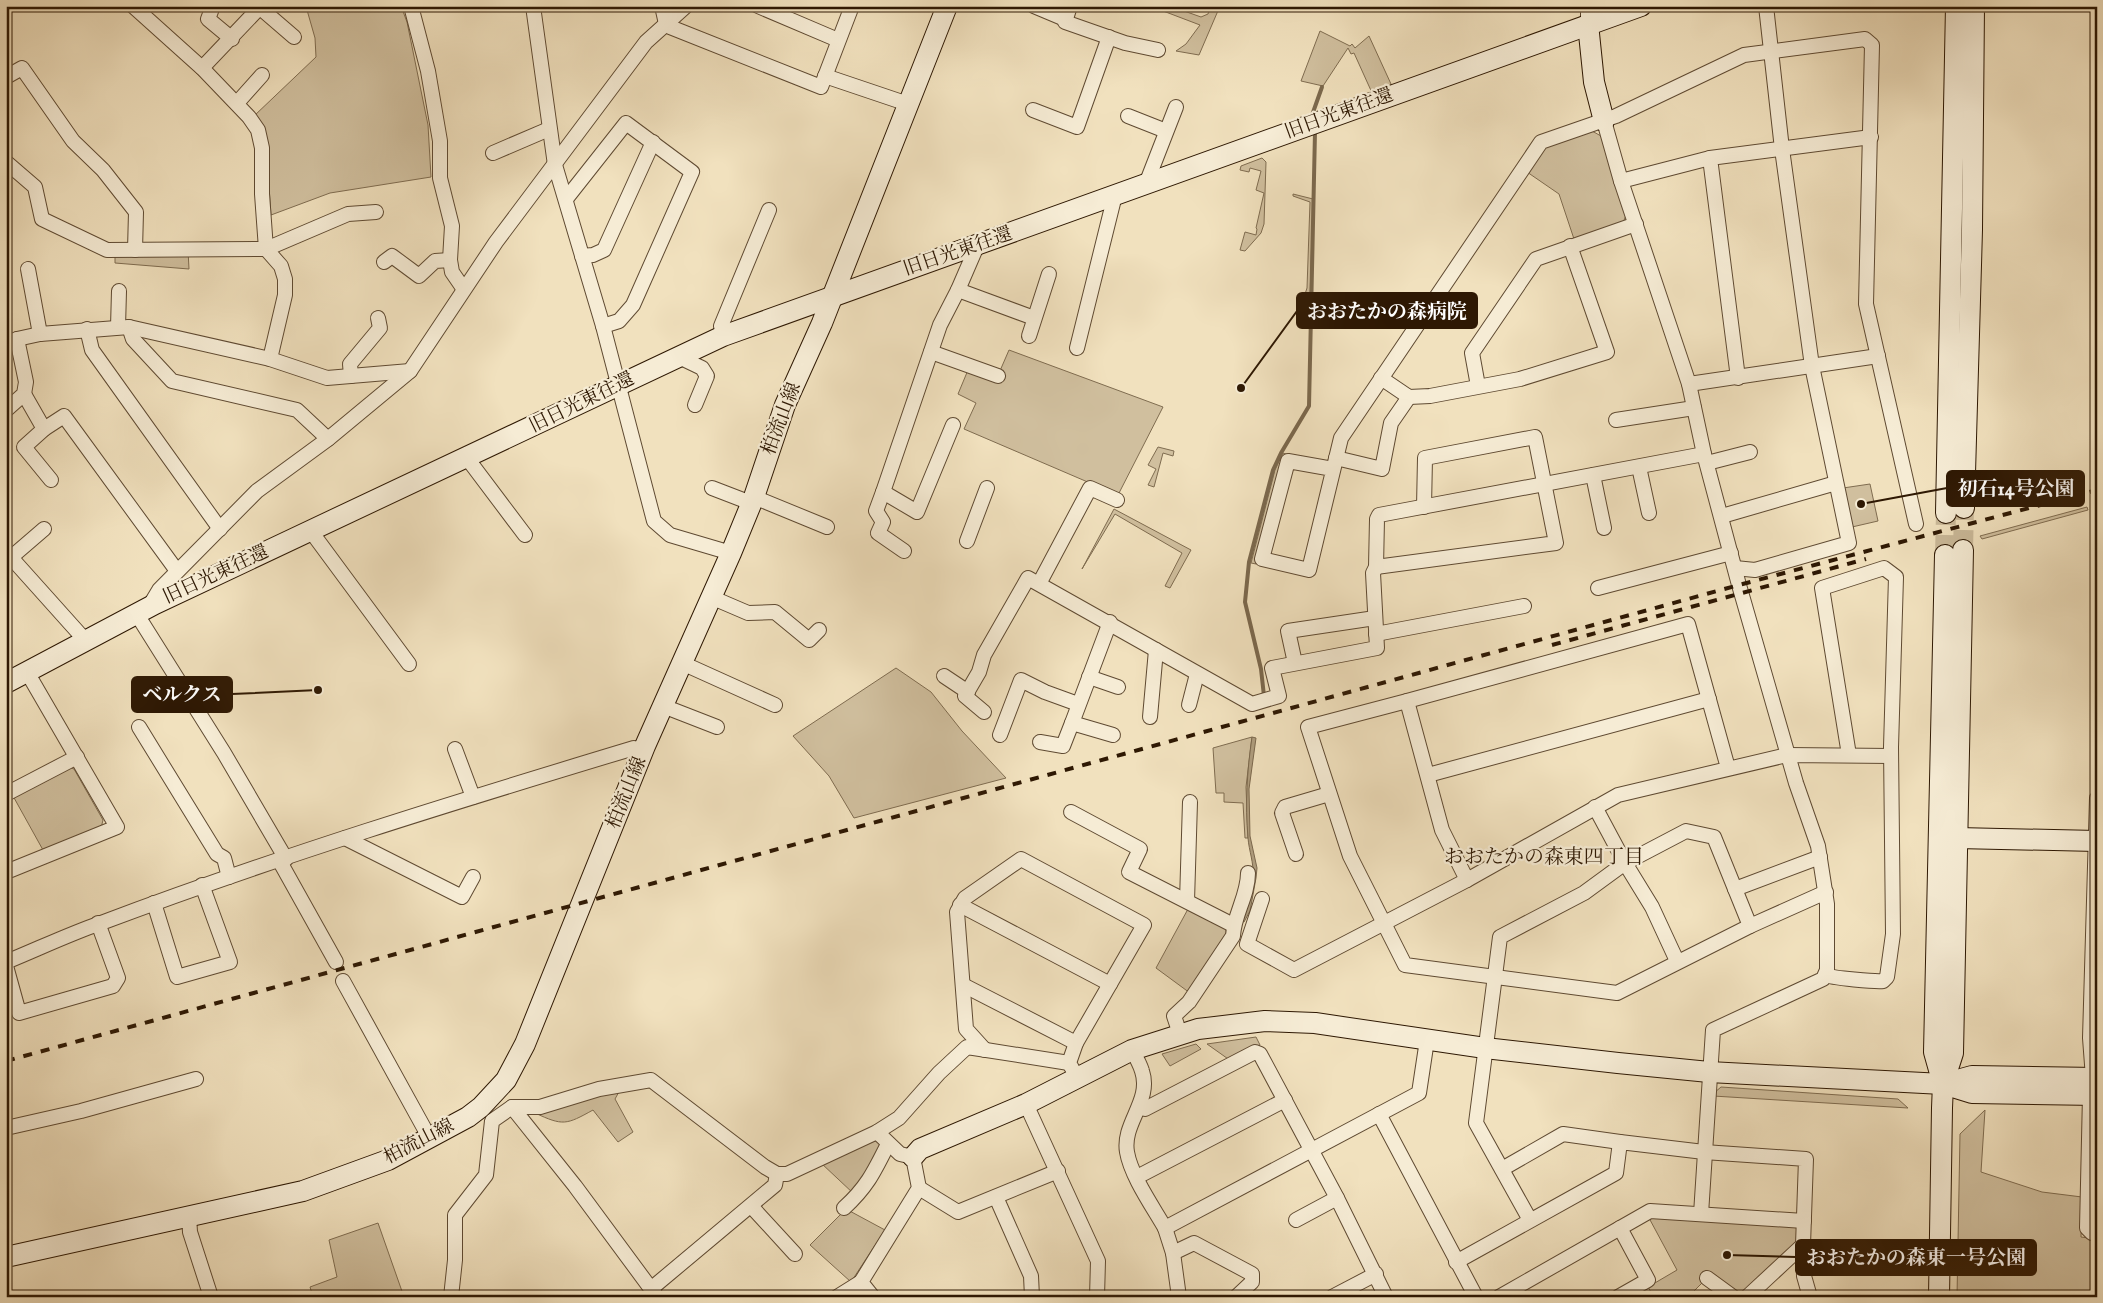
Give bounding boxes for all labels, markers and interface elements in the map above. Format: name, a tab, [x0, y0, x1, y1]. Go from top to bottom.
street label: 旧日光東往還	[1281, 83, 1397, 145]
street label: 旧日光東往還	[900, 222, 1016, 282]
callout: おおたかの森病院	[1297, 293, 1477, 328]
text: おおたかの森病院	[1307, 300, 1467, 325]
street label: 旧日光東往還	[526, 367, 638, 439]
street label: 柏流山線	[757, 379, 807, 459]
callout: 初石14号公園	[1947, 471, 2084, 506]
text: 初石14号公園	[1957, 477, 2075, 502]
street label: 旧日光東往還	[159, 540, 273, 610]
callout: ベルクス	[132, 677, 232, 712]
text: ベルクス	[142, 683, 222, 708]
street label: 柏流山線	[602, 753, 652, 833]
district label: おおたかの森東四丁目	[1444, 845, 1644, 870]
street label: 柏流山線	[380, 1114, 458, 1170]
callout: おおたかの森東一号公園	[1796, 1240, 2036, 1275]
text: おおたかの森東一号公園	[1806, 1246, 2026, 1271]

